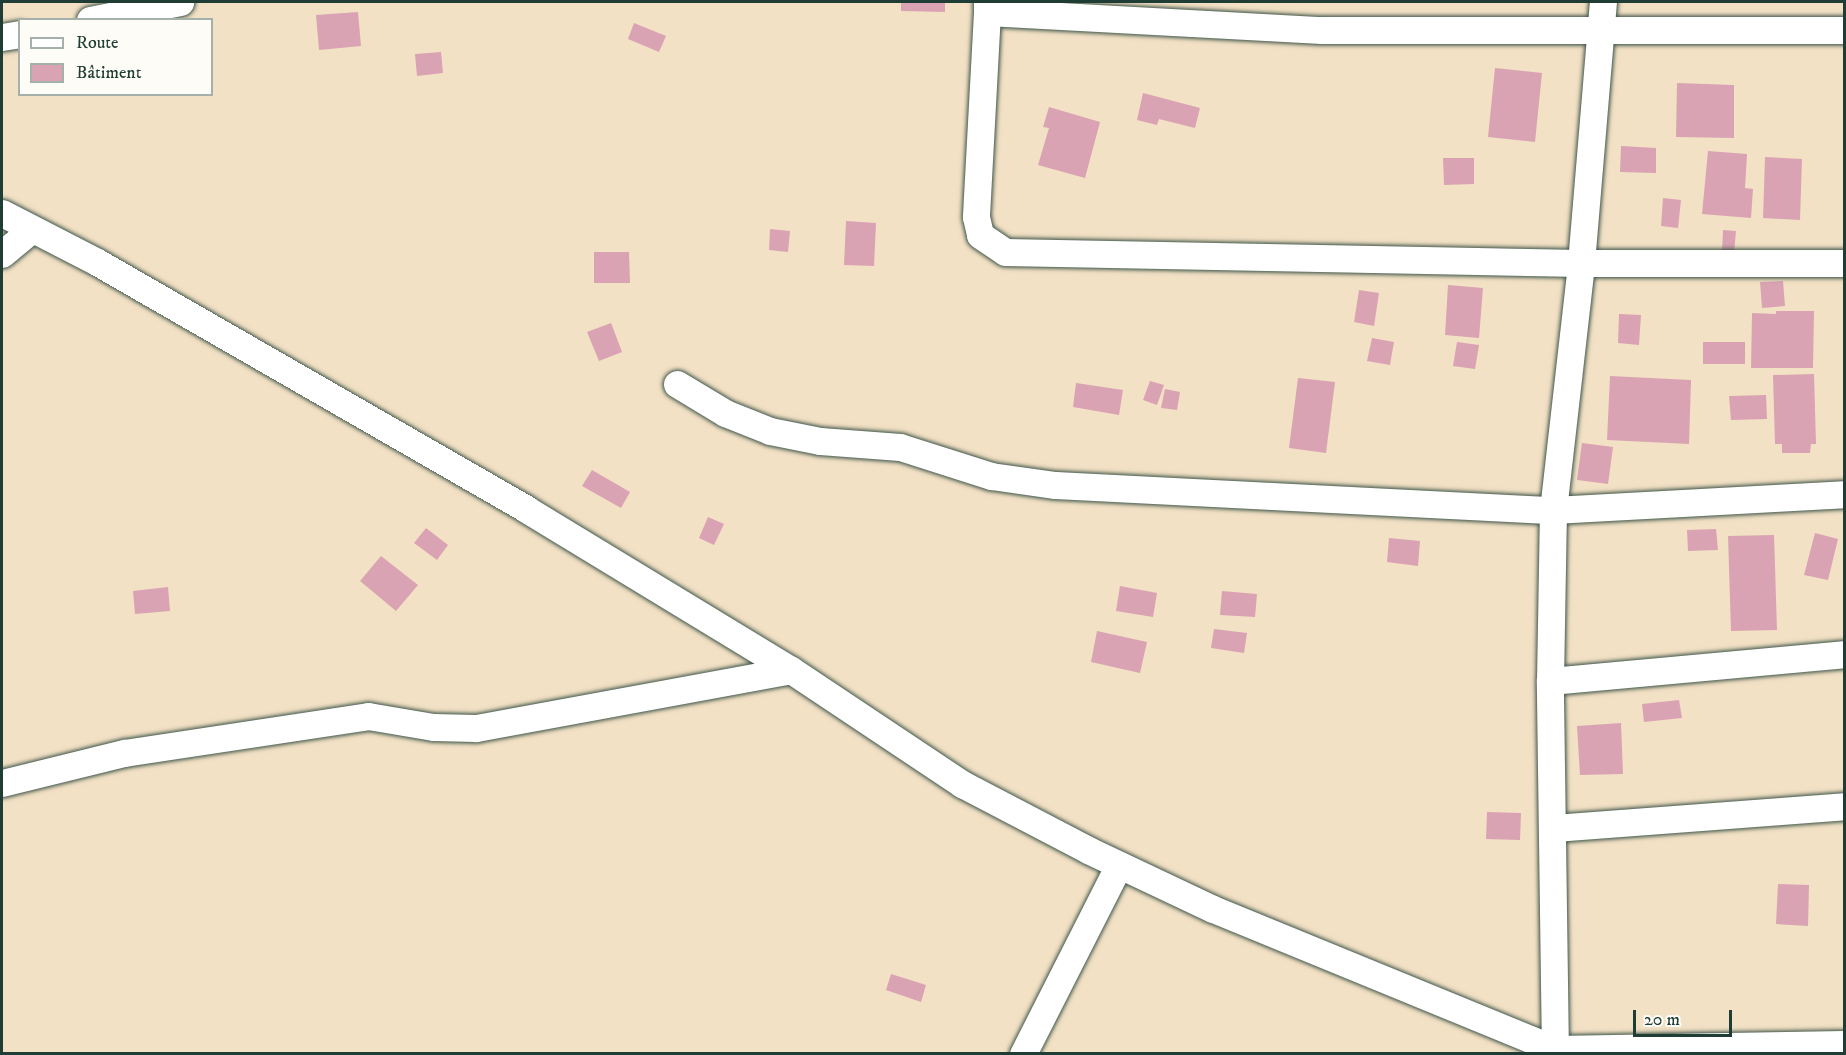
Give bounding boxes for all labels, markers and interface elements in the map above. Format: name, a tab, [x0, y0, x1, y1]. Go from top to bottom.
legend	[18, 18, 213, 96]
text: Route	[76, 32, 119, 54]
text: Bâtiment	[76, 62, 141, 84]
scale bar	[1636, 998, 1735, 1036]
text: 20 m	[1644, 1009, 1680, 1031]

